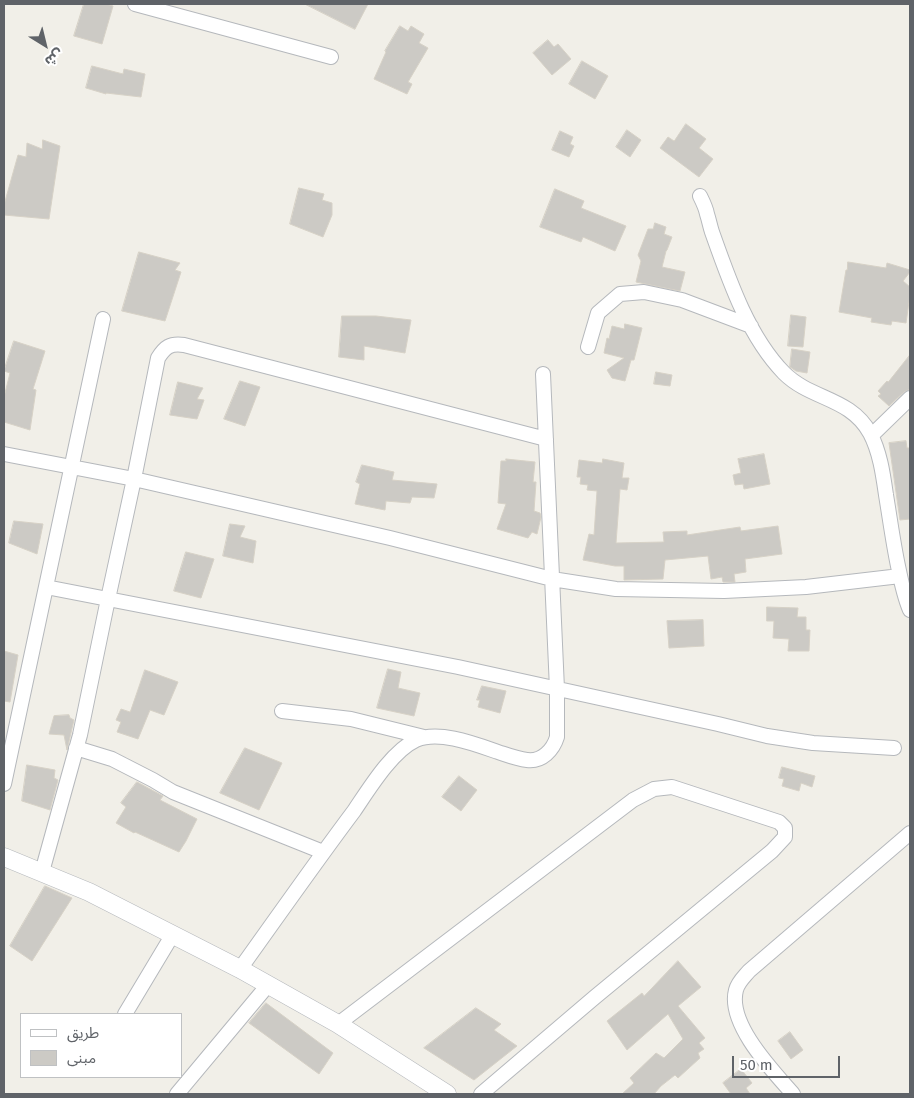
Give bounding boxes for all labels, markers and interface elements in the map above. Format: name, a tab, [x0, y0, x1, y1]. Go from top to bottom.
north arrow	[20, 20, 70, 70]
text: ش	[41, 45, 67, 70]
legend	[20, 1013, 182, 1078]
text: طريق	[67, 1024, 99, 1042]
scale bar	[734, 1046, 842, 1078]
text: مبنى	[67, 1049, 96, 1067]
text: 50 m	[740, 1056, 773, 1074]

